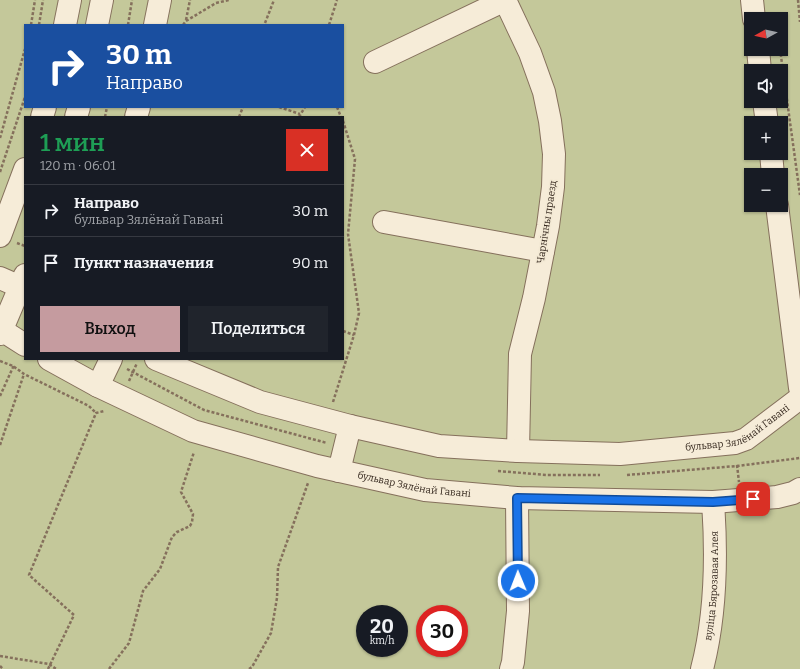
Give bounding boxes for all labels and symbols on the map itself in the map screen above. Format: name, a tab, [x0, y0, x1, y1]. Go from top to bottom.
north arrow	[744, 12, 788, 56]
street label: Чарнічны праезд	[534, 180, 560, 264]
street label: бульвар Зялёнай Гавані	[684, 402, 792, 454]
street label: бульвар Зялёнай Гавані	[356, 468, 471, 500]
pin	[736, 482, 770, 516]
street label: вуліца Бярозавая Алея	[702, 530, 721, 642]
position arrow	[497, 560, 539, 602]
speed limit sign: 30	[416, 605, 468, 657]

